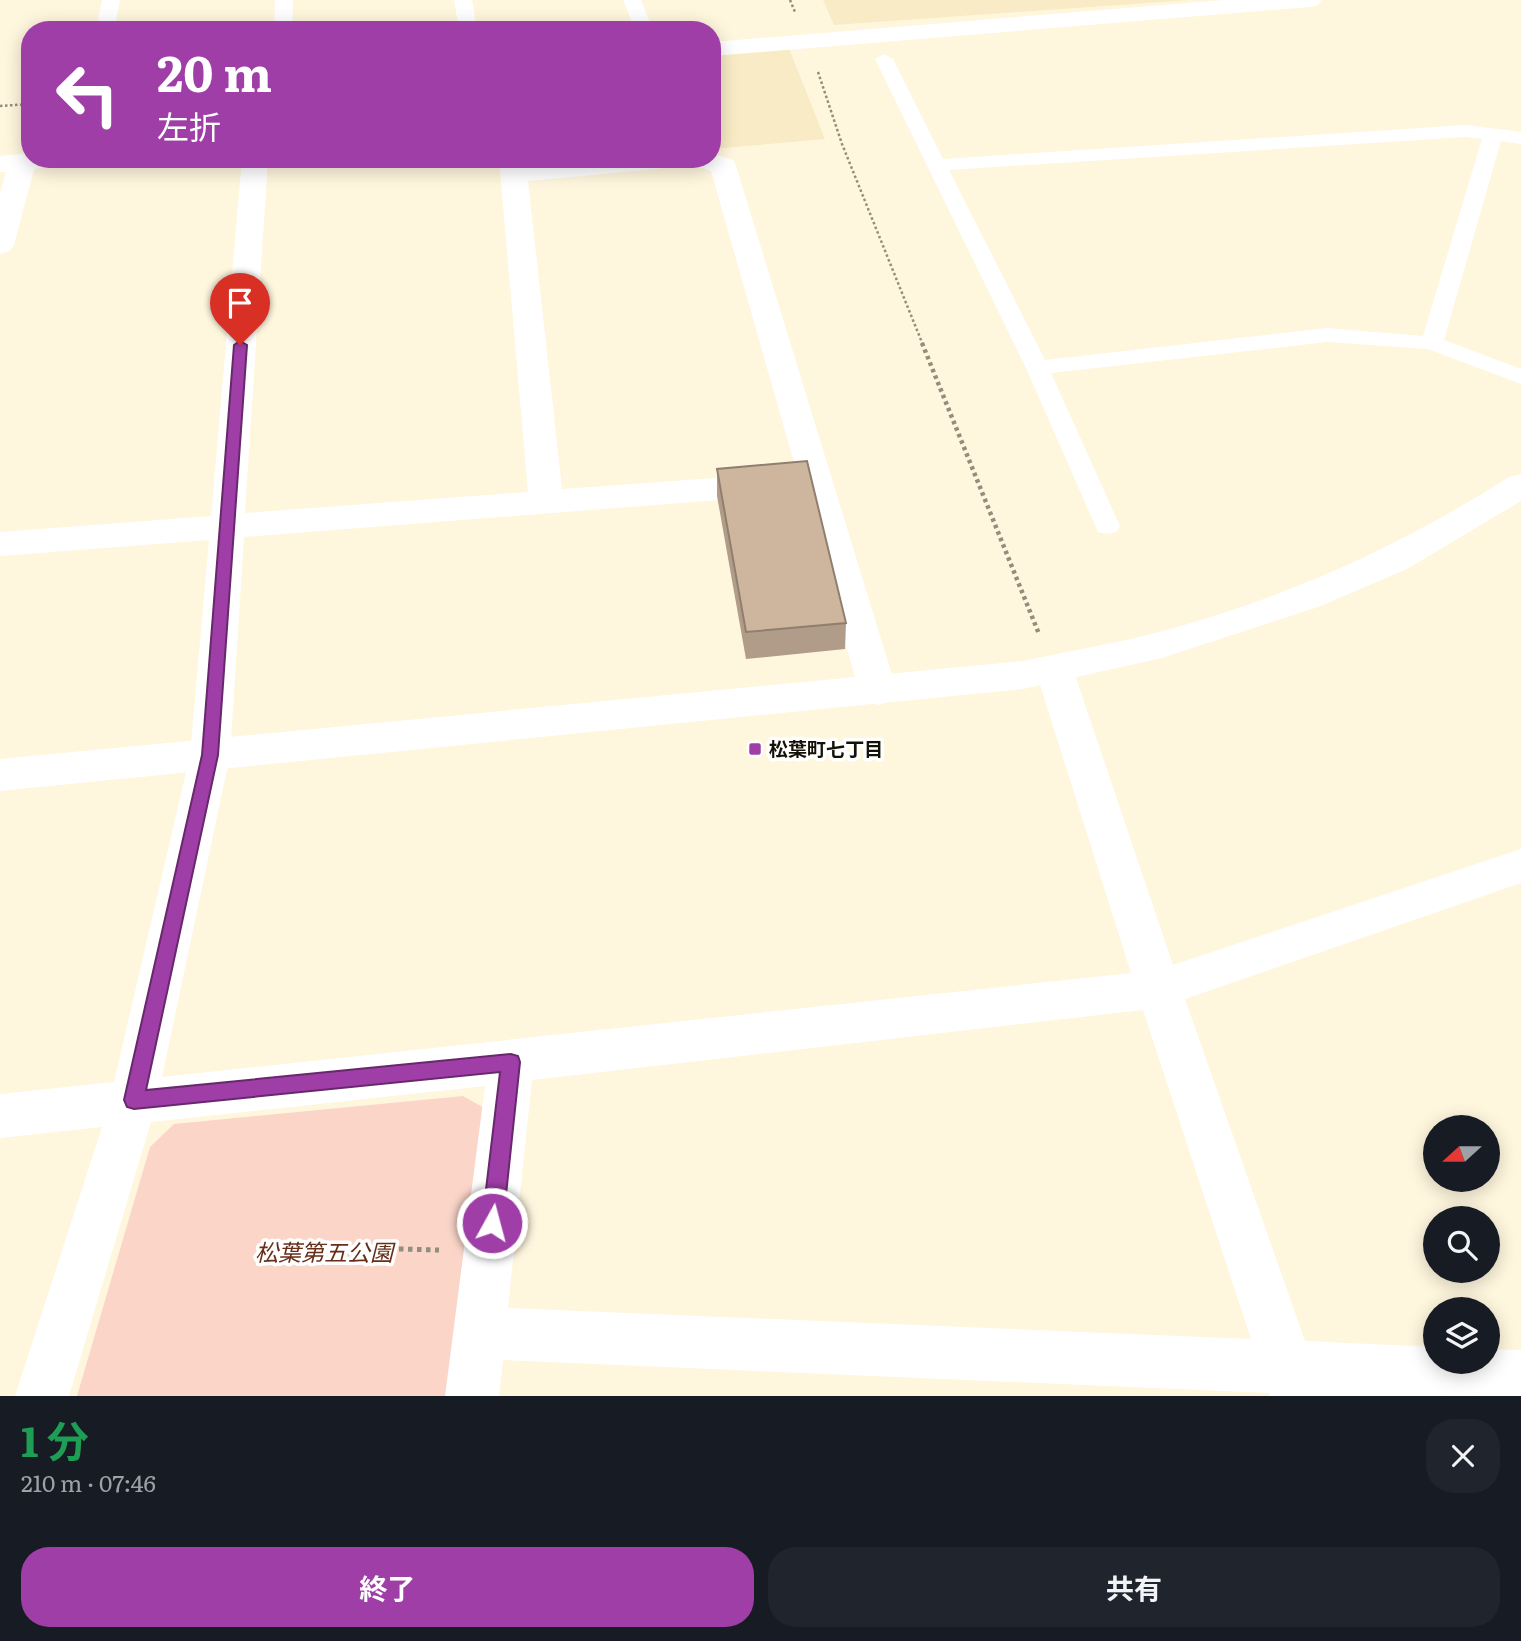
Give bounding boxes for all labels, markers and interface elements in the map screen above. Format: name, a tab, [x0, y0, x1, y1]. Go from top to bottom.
text: 20 m	[157, 34, 272, 107]
icon: left	[42, 49, 133, 140]
text: 左折	[157, 101, 221, 149]
pin	[210, 273, 270, 345]
icon: arrive	[221, 284, 259, 322]
place label: 松葉町七丁目	[769, 734, 883, 762]
marker: 松葉町七丁目	[747, 741, 763, 757]
north arrow	[1423, 1115, 1500, 1192]
map controls	[1423, 1115, 1500, 1374]
position arrow	[455, 1186, 529, 1260]
button: search	[1423, 1206, 1500, 1283]
park label: 松葉第五公園	[255, 1234, 396, 1268]
button: layers	[1423, 1297, 1500, 1374]
text: 1 分	[21, 1408, 89, 1470]
button: close	[1426, 1419, 1500, 1493]
text: 210 m · 07:46	[21, 1465, 156, 1499]
button: 終了	[21, 1547, 754, 1627]
button: 共有	[768, 1547, 1500, 1627]

